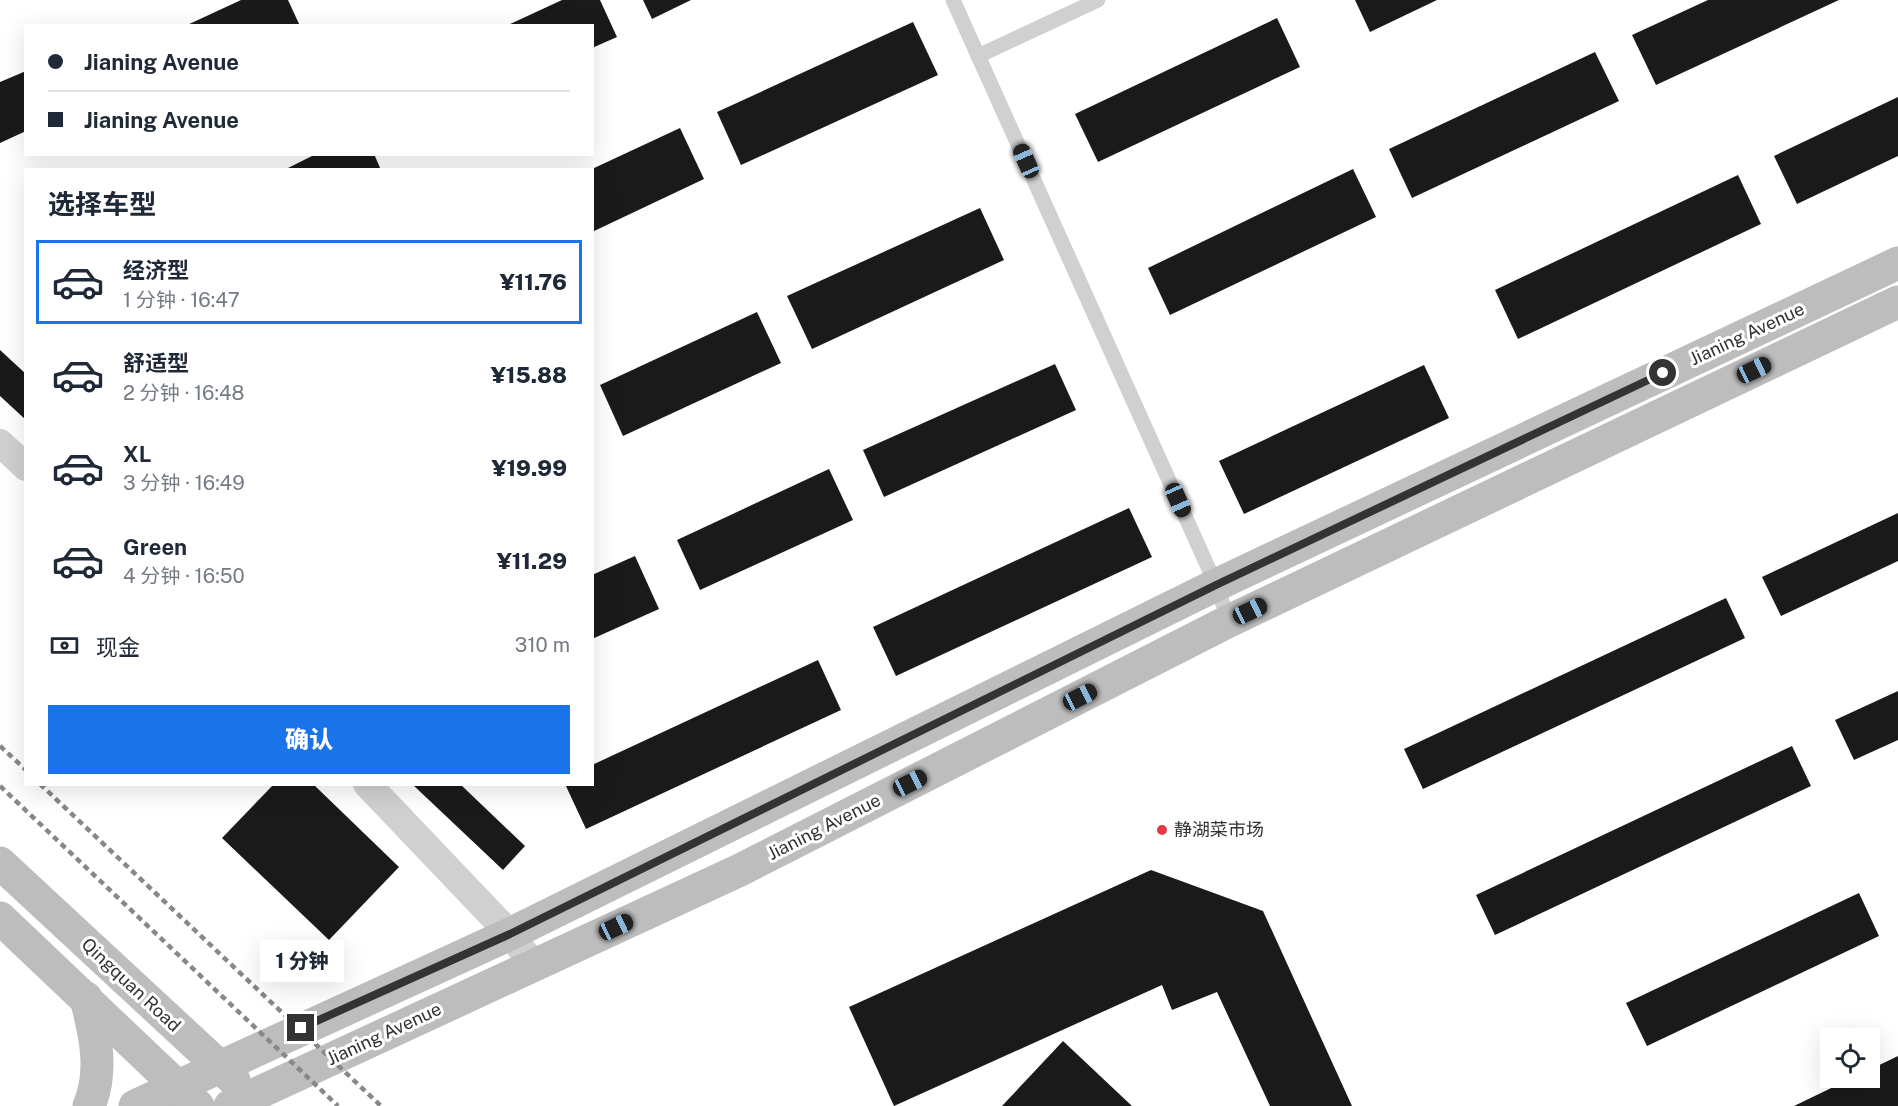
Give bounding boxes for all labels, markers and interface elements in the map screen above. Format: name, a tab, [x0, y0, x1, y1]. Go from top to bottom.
text: Jianing Avenue	[84, 49, 239, 75]
text: Jianing Avenue	[84, 107, 239, 133]
car	[1010, 141, 1042, 181]
text: 选择车型	[48, 188, 156, 220]
icon: car	[51, 255, 105, 309]
text: 经济型	[123, 257, 189, 283]
text: ¥11.76	[500, 269, 567, 295]
text: 1 分钟 · 16:47	[123, 288, 240, 312]
street label: Jianing Avenue	[1686, 298, 1807, 369]
icon: car	[51, 348, 105, 402]
text: 舒适型	[123, 350, 189, 376]
car	[1734, 354, 1774, 386]
route start	[1649, 359, 1676, 386]
text: ¥15.88	[491, 362, 567, 388]
text: 2 分钟 · 16:48	[123, 381, 244, 405]
icon: car	[51, 441, 105, 495]
text: XL	[123, 441, 151, 467]
text: ¥19.99	[492, 455, 567, 481]
text: 3 分钟 · 16:49	[123, 471, 245, 495]
car	[1162, 480, 1194, 520]
icon: car	[51, 534, 105, 588]
text: Green	[123, 534, 187, 560]
text: ¥11.29	[497, 548, 567, 574]
text: 4 分钟 · 16:50	[123, 564, 245, 588]
car	[1230, 595, 1270, 627]
icon: cash	[48, 629, 81, 662]
text: 310 m	[515, 633, 570, 657]
text: 现金	[96, 634, 140, 660]
car	[1060, 681, 1100, 713]
button: 确认	[48, 705, 570, 774]
car	[890, 767, 930, 799]
street label: Jianing Avenue	[764, 789, 884, 864]
place label: 静湖菜市场	[1174, 819, 1264, 840]
marker: 静湖菜市场	[1155, 823, 1169, 837]
car	[596, 911, 636, 943]
street label: Qingquan Road	[77, 933, 185, 1036]
callout: 1 分钟	[259, 941, 343, 983]
text: 1 分钟	[275, 949, 329, 973]
street label: Jianing Avenue	[323, 998, 444, 1069]
route end	[287, 1014, 314, 1041]
map controls	[1820, 1028, 1880, 1088]
button: locate	[1820, 1028, 1880, 1088]

